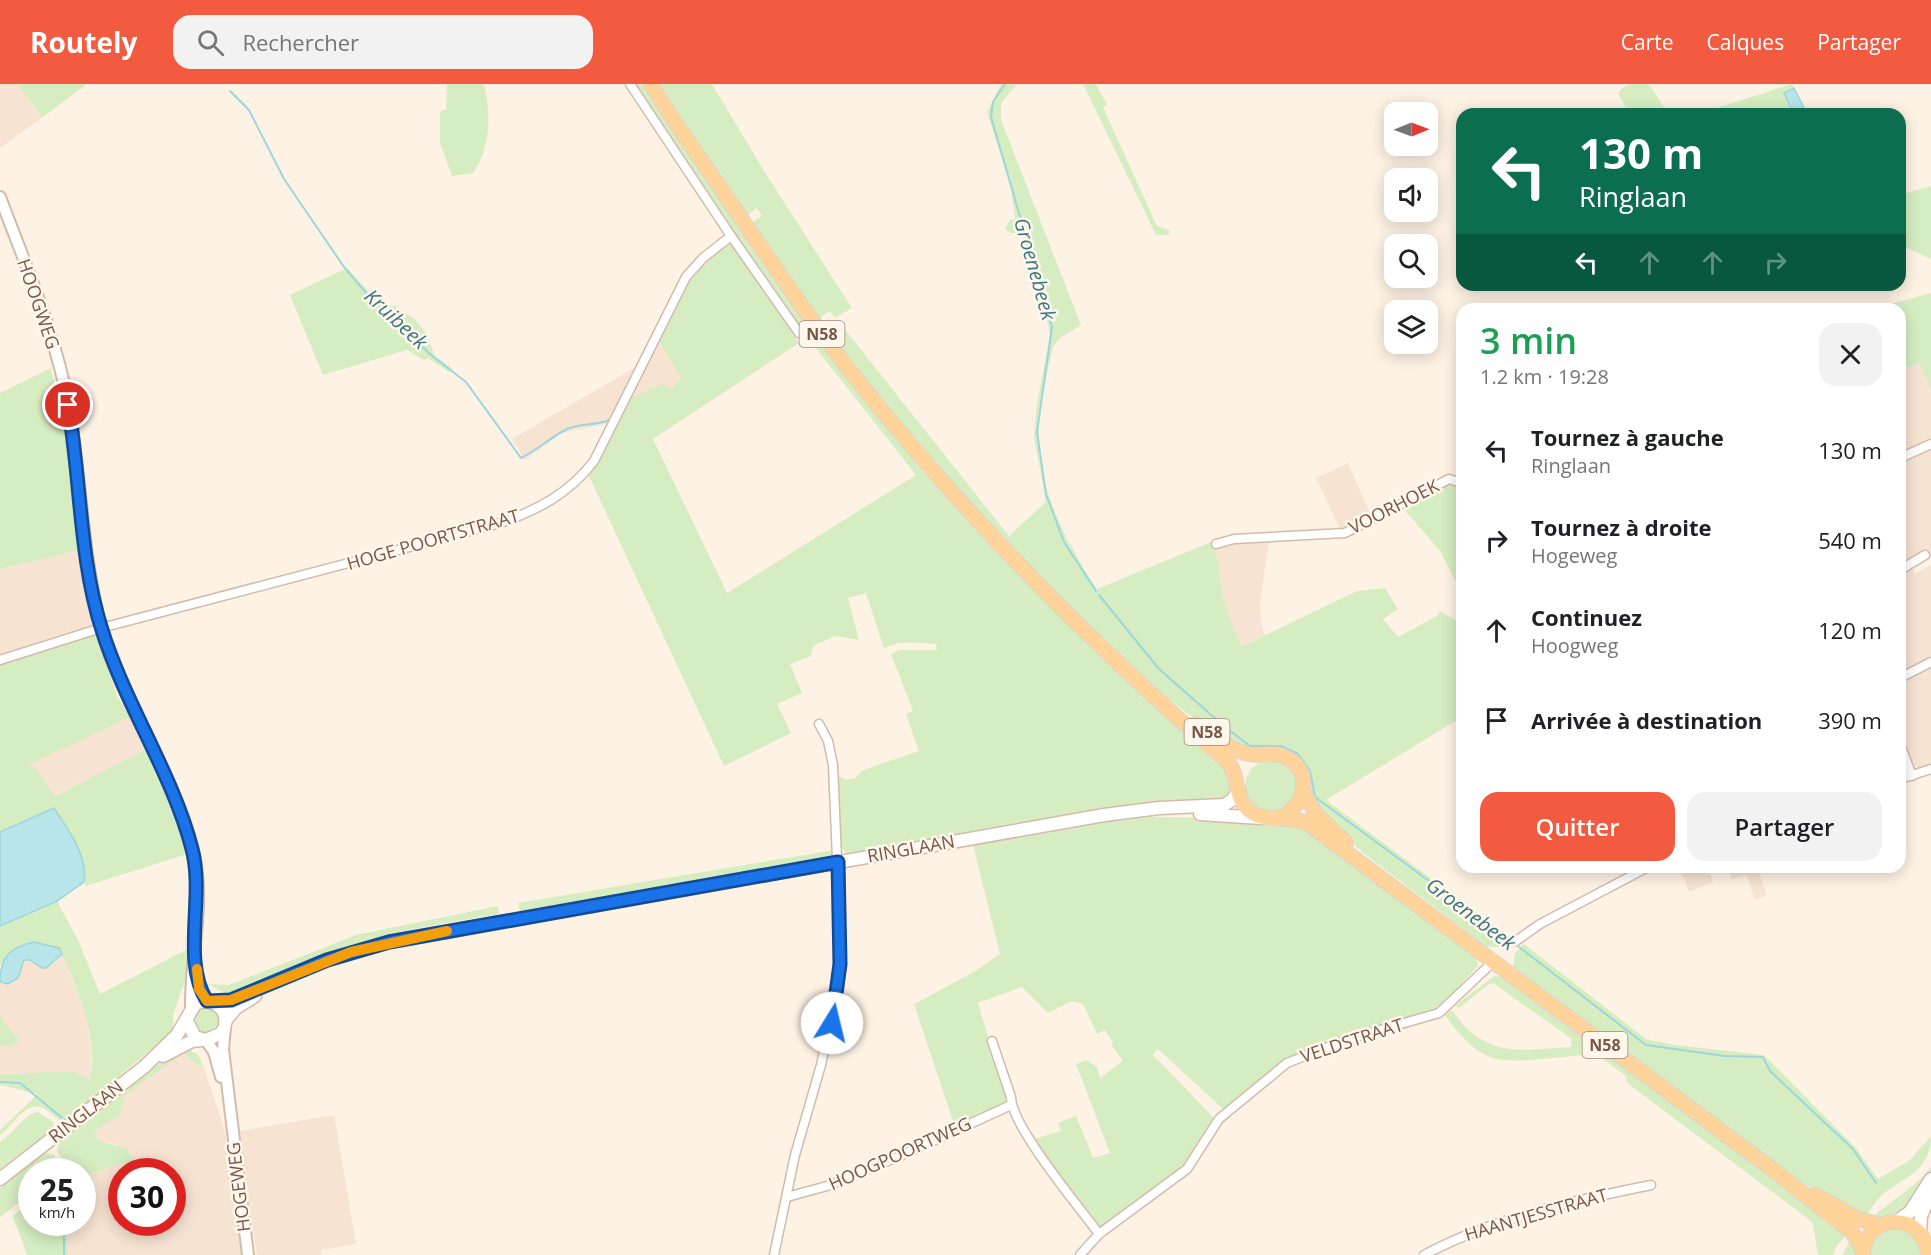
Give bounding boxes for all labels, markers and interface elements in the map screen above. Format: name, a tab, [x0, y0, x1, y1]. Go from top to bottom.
search box	[173, 15, 593, 69]
text: Routely	[30, 23, 137, 61]
icon: search	[194, 26, 227, 59]
text: Rechercher	[242, 27, 359, 57]
text: Carte	[1621, 28, 1673, 56]
text: Calques	[1706, 28, 1784, 56]
text: Partager	[1817, 28, 1901, 56]
north arrow	[1384, 102, 1438, 156]
map controls	[1384, 102, 1438, 354]
text: 130 m	[1579, 124, 1703, 181]
icon: left	[1480, 132, 1558, 210]
button: sound	[1384, 168, 1438, 222]
text: Ringlaan	[1579, 178, 1687, 215]
water label: Groenebeek	[1008, 214, 1063, 324]
button: search	[1384, 234, 1438, 288]
icon: left	[1570, 246, 1603, 279]
icon: ahead	[1633, 246, 1666, 279]
icon: ahead	[1696, 246, 1729, 279]
icon: right	[1759, 246, 1792, 279]
street label: HOOGWEG	[12, 255, 66, 352]
water label: Kruibeek	[359, 283, 435, 356]
button: layers	[1384, 300, 1438, 354]
text: 3 min	[1480, 316, 1577, 365]
road number: N58	[800, 321, 844, 347]
button: close	[1819, 323, 1882, 386]
text: 1.2 km · 19:28	[1480, 363, 1609, 390]
pin	[42, 379, 93, 430]
icon: arrive	[51, 388, 84, 421]
text: Tournez à gauche	[1531, 422, 1724, 452]
icon: left	[1480, 434, 1513, 467]
text: 130 m	[1818, 435, 1882, 465]
text: Ringlaan	[1531, 452, 1611, 479]
street label: VOORHOEK	[1344, 473, 1444, 539]
street label: HOGE POORTSTRAAT	[344, 503, 522, 575]
text: Tournez à droite	[1531, 512, 1712, 542]
icon: right	[1480, 524, 1513, 557]
text: 540 m	[1818, 525, 1882, 555]
text: Hogeweg	[1531, 542, 1617, 569]
text: Continuez	[1531, 602, 1642, 632]
icon: ahead	[1480, 614, 1513, 647]
text: 120 m	[1818, 615, 1882, 645]
text: Hoogweg	[1531, 632, 1618, 659]
icon: arrive	[1480, 704, 1513, 737]
text: Arrivée à destination	[1531, 705, 1762, 735]
text: 390 m	[1818, 705, 1882, 735]
road number: N58	[1184, 719, 1230, 745]
button: Quitter	[1480, 792, 1675, 861]
button: Partager	[1687, 792, 1882, 861]
street label: RINGLAAN	[865, 829, 956, 868]
water label: Groenebeek	[1421, 871, 1523, 957]
position arrow	[800, 991, 864, 1055]
street label: VELDSTRAAT	[1297, 1012, 1406, 1068]
road number: N58	[1582, 1032, 1628, 1058]
street label: RINGLAAN	[43, 1075, 128, 1148]
street label: HOOGPOORTWEG	[824, 1111, 975, 1195]
street label: HOGEWEG	[221, 1141, 255, 1233]
speed limit sign: 30	[108, 1158, 186, 1236]
text: 25	[40, 1169, 74, 1210]
street label: HAANTJESSTRAAT	[1461, 1182, 1610, 1246]
text: km/h	[39, 1202, 75, 1222]

